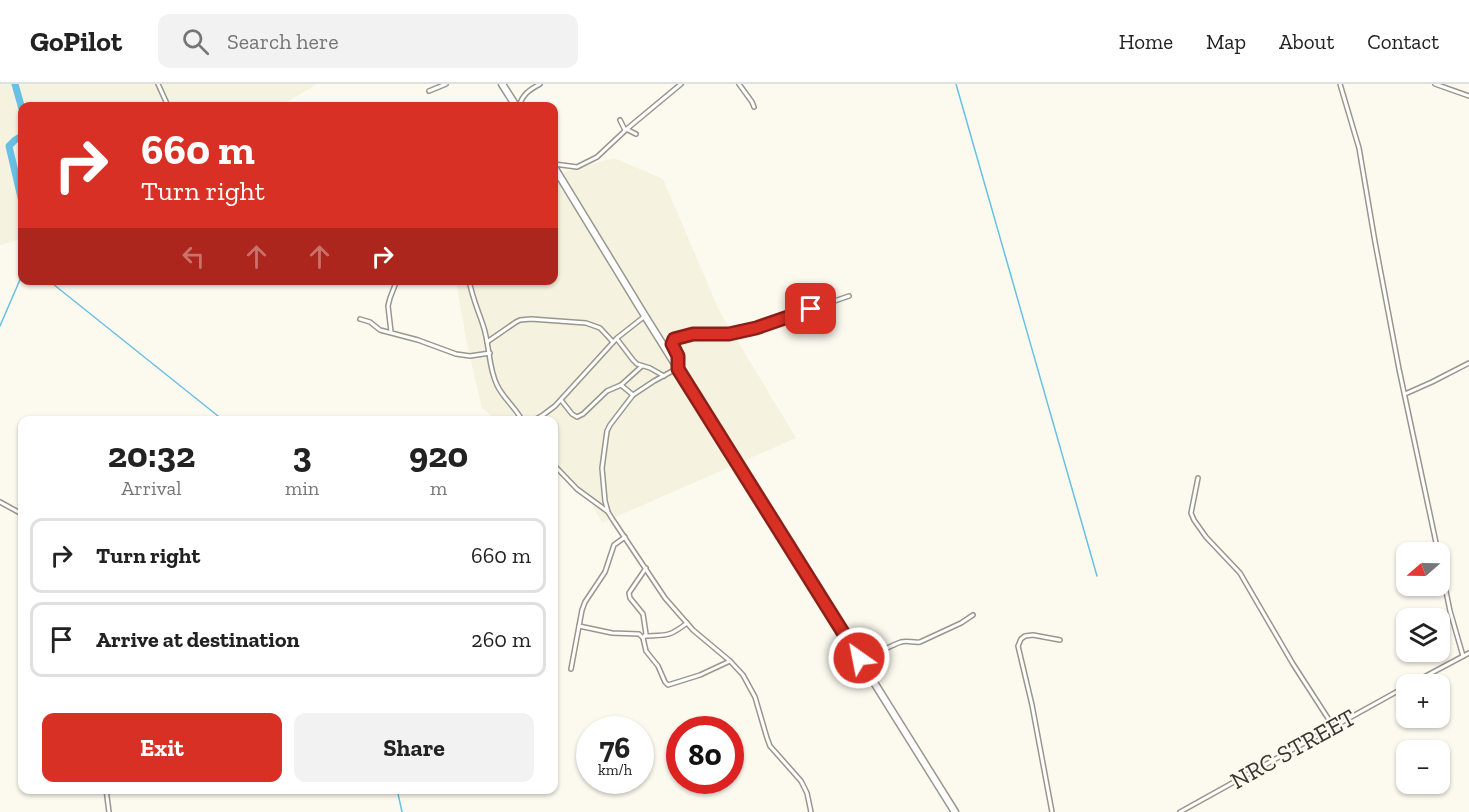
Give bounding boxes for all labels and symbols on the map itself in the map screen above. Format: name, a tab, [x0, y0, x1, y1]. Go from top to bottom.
pin	[785, 283, 836, 334]
north arrow	[1396, 542, 1450, 596]
position arrow	[827, 626, 891, 690]
street label: NRC STREET	[1225, 702, 1361, 795]
speed limit sign: 80	[666, 716, 744, 794]

